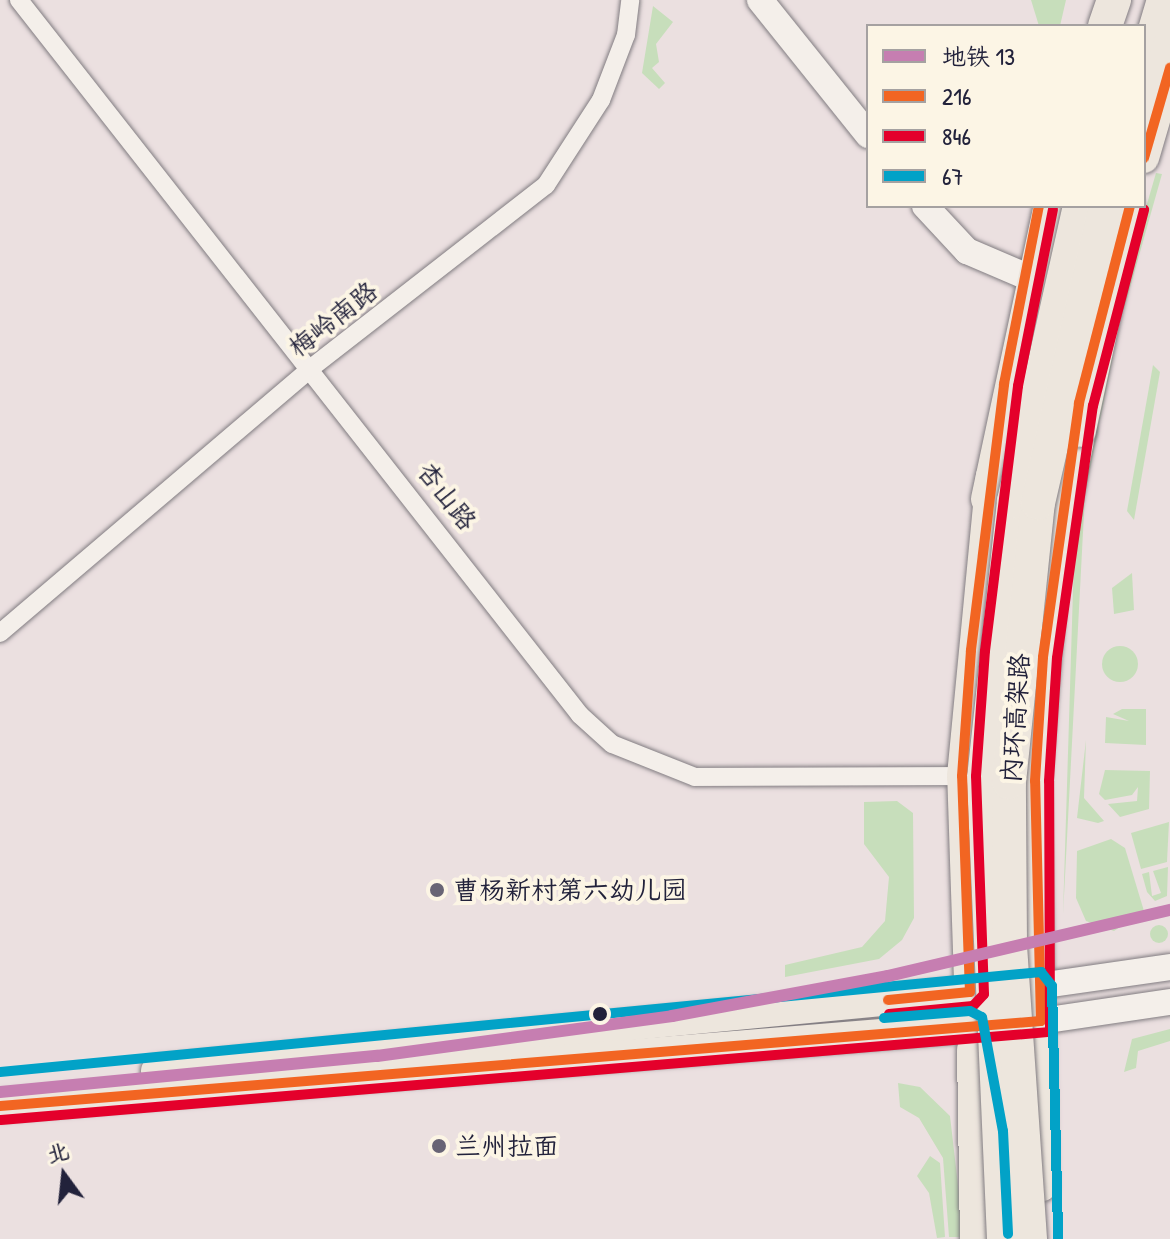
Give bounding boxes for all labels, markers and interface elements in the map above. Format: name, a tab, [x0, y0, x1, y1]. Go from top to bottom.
legend	[866, 24, 1146, 208]
text: 地铁 13	[942, 40, 1015, 72]
text: 216	[942, 80, 972, 112]
text: 846	[942, 120, 971, 152]
text: 67	[942, 160, 963, 192]
street label: 梅岭南路	[282, 275, 384, 363]
street label: 杏山路	[411, 456, 483, 536]
street label: 内环高架路	[995, 652, 1035, 784]
place label: 曹杨新村第六幼儿园	[453, 874, 687, 906]
marker: 曹杨新村第六幼儿园	[428, 881, 446, 899]
unlabelled marker	[592, 1006, 608, 1022]
place label: 兰州拉面	[455, 1130, 559, 1162]
text: 北	[43, 1134, 72, 1169]
north arrow	[24, 1135, 104, 1215]
marker: 兰州拉面	[430, 1137, 448, 1155]

